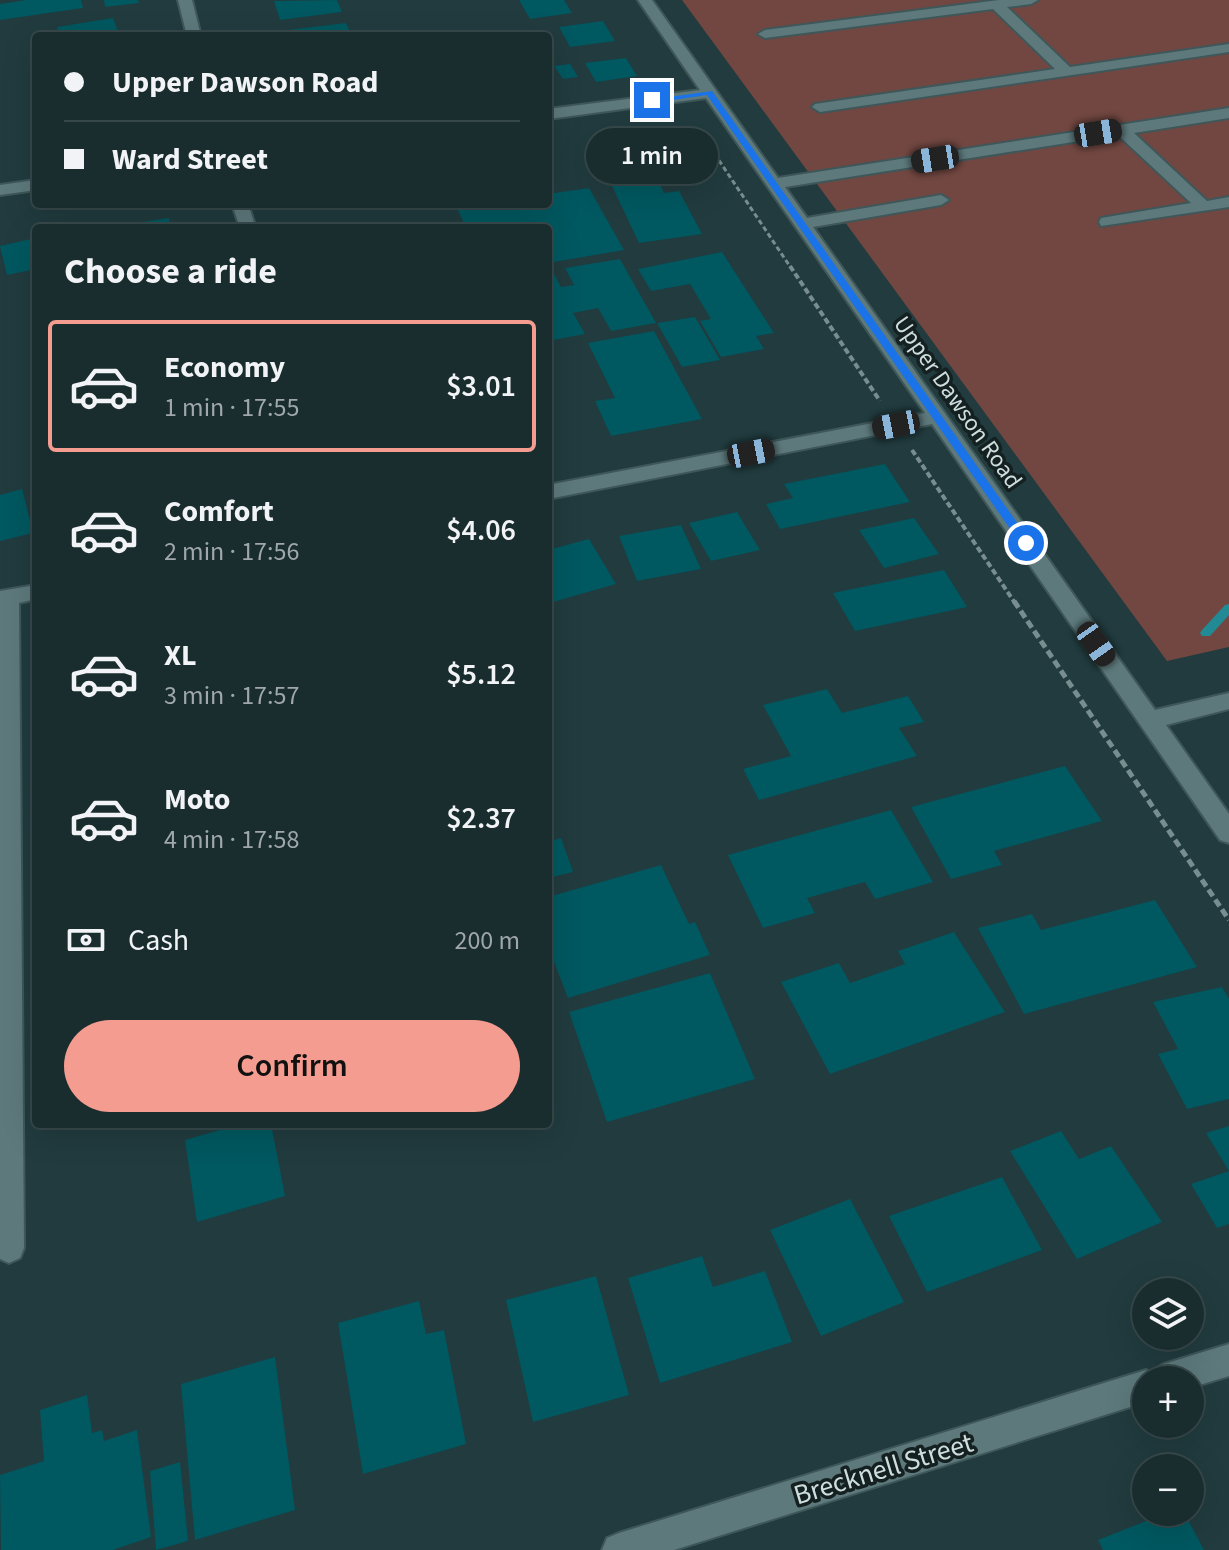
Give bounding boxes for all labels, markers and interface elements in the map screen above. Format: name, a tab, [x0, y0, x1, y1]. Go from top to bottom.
text: Upper Dawson Road	[112, 61, 378, 104]
route end	[634, 82, 670, 118]
car	[1072, 117, 1124, 149]
callout: 1 min	[586, 128, 718, 184]
text: 1 min	[621, 137, 683, 174]
text: Ward Street	[112, 138, 268, 181]
car	[909, 143, 961, 175]
text: Choose a ride	[64, 246, 277, 297]
street label: Upper Dawson Road	[885, 309, 1030, 496]
text: Economy	[164, 346, 285, 389]
icon: car	[68, 350, 140, 422]
text: $3.01	[446, 365, 516, 408]
text: 1 min · 17:55	[164, 389, 299, 426]
car	[870, 409, 922, 441]
car	[725, 437, 777, 469]
text: Comfort	[164, 490, 274, 533]
icon: car	[68, 494, 140, 566]
text: $4.06	[446, 509, 516, 552]
route start	[1008, 525, 1044, 561]
text: 2 min · 17:56	[164, 533, 299, 570]
car	[1072, 617, 1120, 671]
text: XL	[164, 634, 197, 677]
icon: car	[68, 638, 140, 710]
text: $5.12	[446, 653, 516, 696]
text: 3 min · 17:57	[164, 677, 299, 714]
text: Moto	[164, 778, 230, 821]
icon: car	[68, 782, 140, 854]
text: $2.37	[446, 797, 516, 840]
text: 4 min · 17:58	[164, 821, 299, 858]
icon: cash	[64, 918, 108, 962]
text: Cash	[128, 919, 189, 962]
text: 200 m	[454, 922, 520, 959]
button: Confirm	[64, 1020, 520, 1112]
map controls	[1132, 1278, 1204, 1526]
button: layers	[1132, 1278, 1204, 1350]
button: +	[1132, 1366, 1204, 1438]
street label: Brecknell Street	[789, 1423, 978, 1515]
button: −	[1132, 1454, 1204, 1526]

